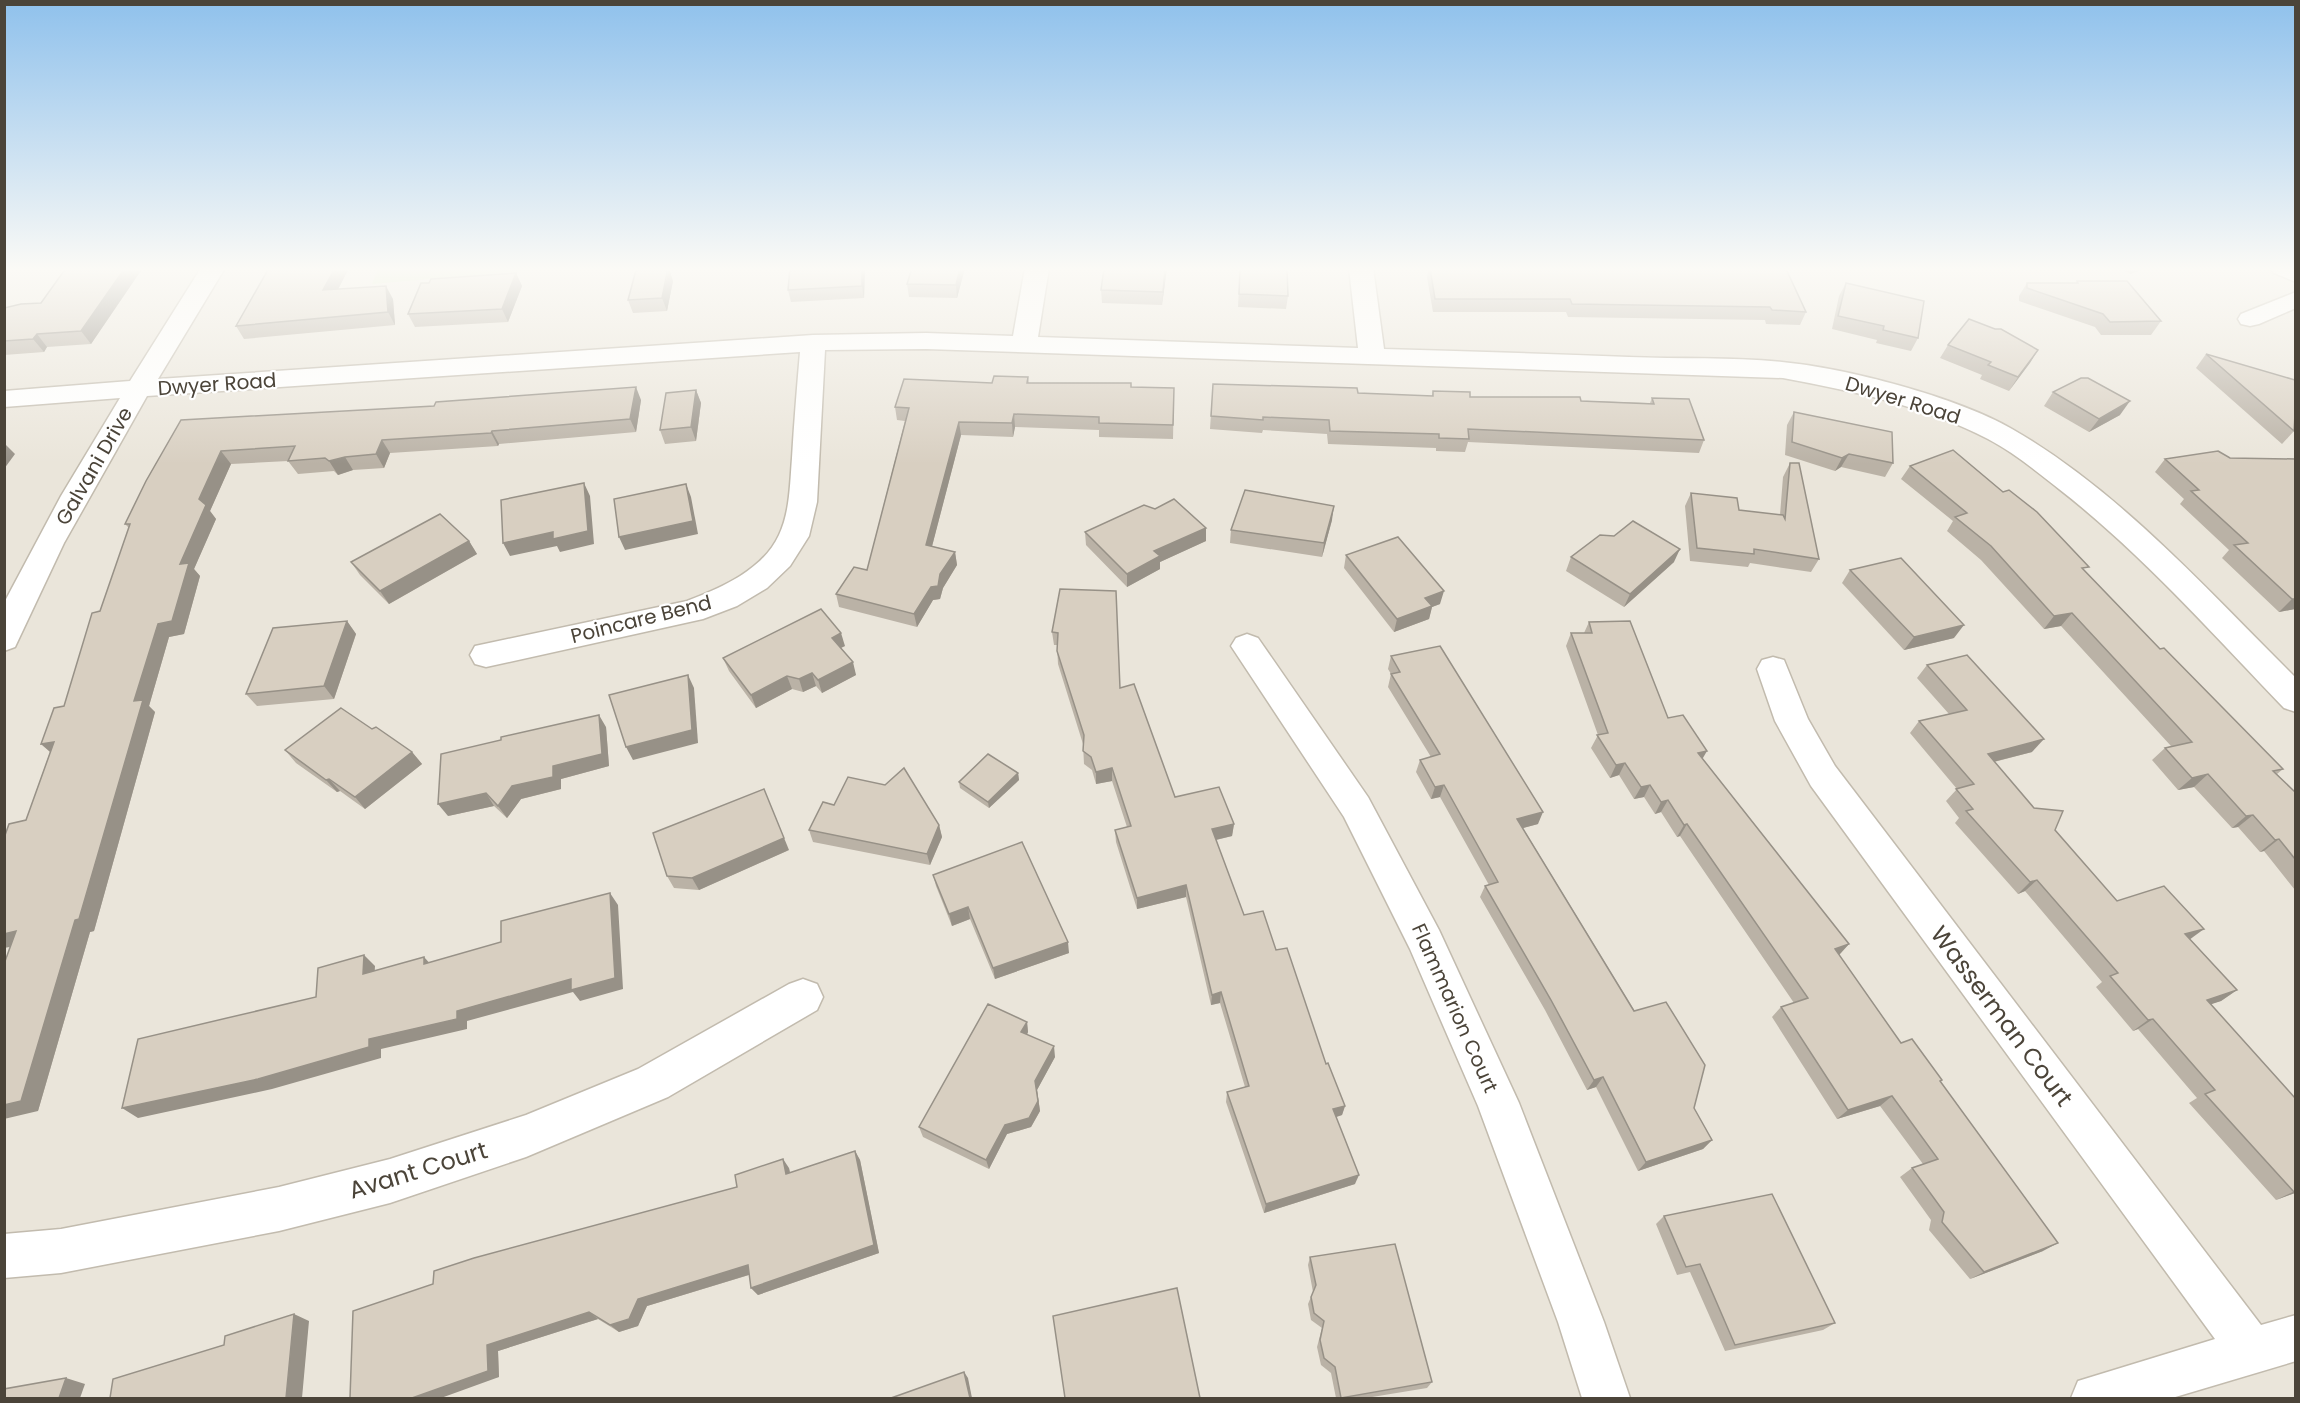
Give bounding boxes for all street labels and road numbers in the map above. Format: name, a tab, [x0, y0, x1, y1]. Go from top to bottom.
street label: Dwyer Road	[157, 366, 277, 402]
street label: Dwyer Road	[1842, 369, 1964, 431]
street label: Galvani Drive	[49, 402, 139, 530]
street label: Poincare Bend	[568, 588, 714, 650]
street label: Flammarion Court	[1405, 919, 1505, 1097]
street label: Wasserman Court	[1923, 919, 2081, 1113]
street label: Avant Court	[345, 1133, 491, 1207]

